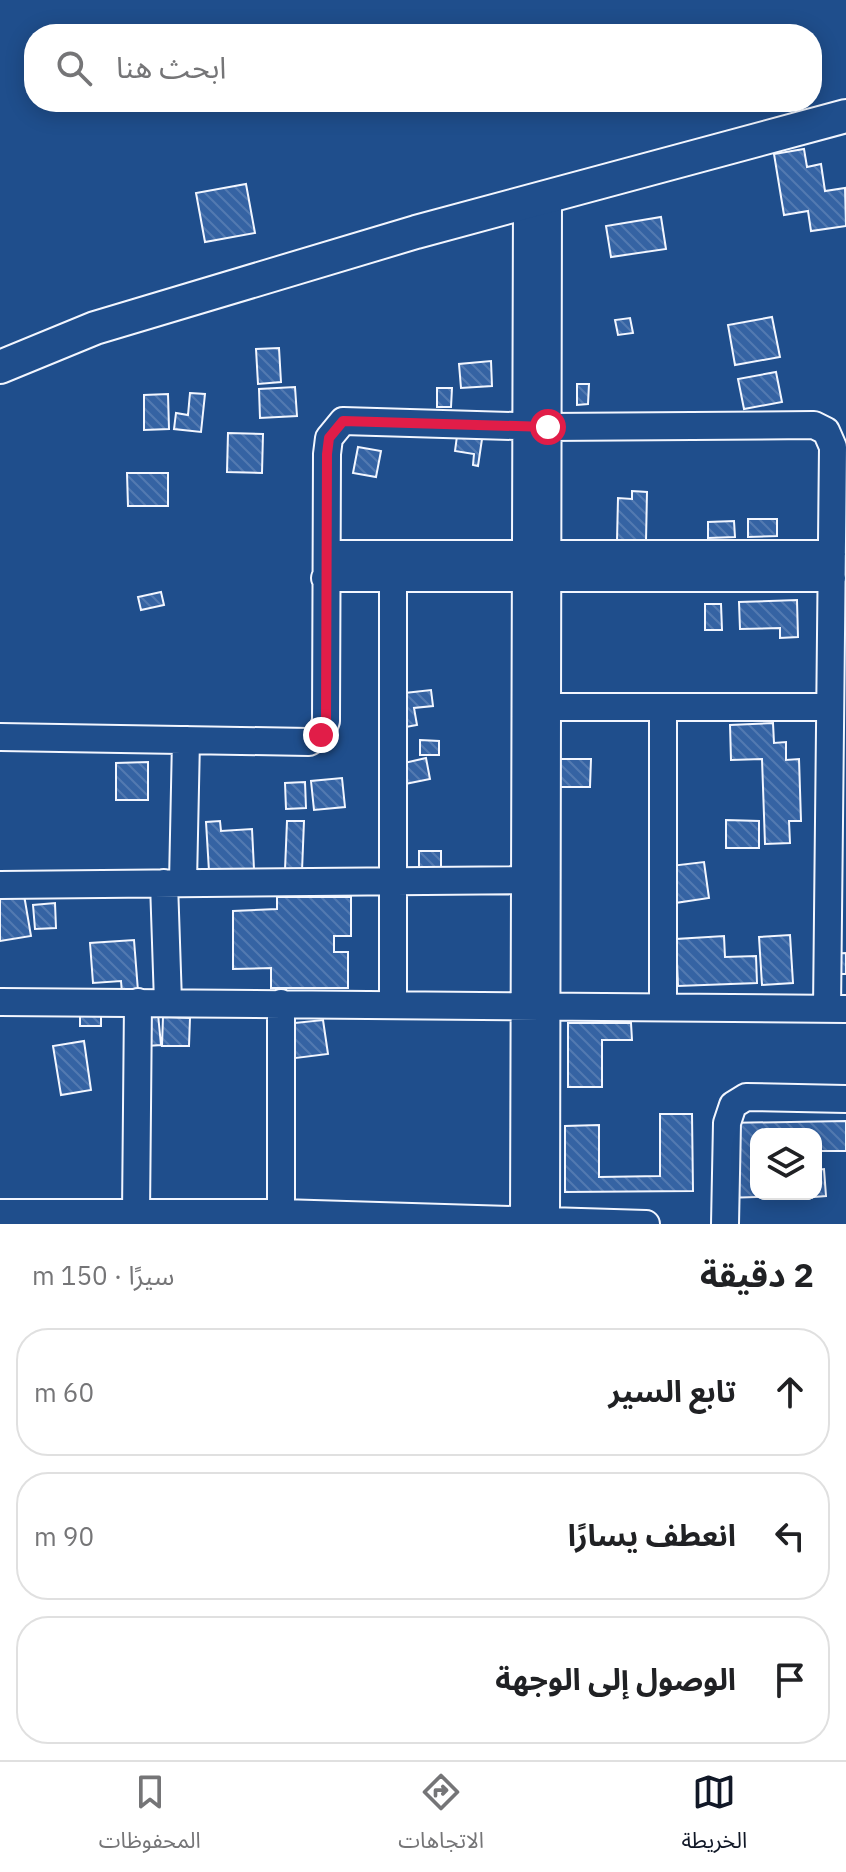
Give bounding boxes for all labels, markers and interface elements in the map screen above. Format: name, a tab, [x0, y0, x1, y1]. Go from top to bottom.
search box	[24, 24, 822, 112]
icon: search	[52, 46, 96, 90]
text: ابحث هنا	[116, 47, 226, 86]
route start	[530, 409, 566, 445]
route end	[303, 717, 339, 753]
map controls	[750, 1128, 822, 1200]
button: layers	[750, 1128, 822, 1200]
text: 2 دقيقة	[700, 1252, 814, 1296]
text: سيرًا · 150 m	[32, 1258, 174, 1292]
icon: ahead	[768, 1370, 812, 1414]
text: تابع السير	[609, 1371, 736, 1410]
text: 60 m	[34, 1375, 94, 1409]
icon: left	[768, 1514, 812, 1558]
text: انعطف يسارًا	[568, 1515, 736, 1554]
text: 90 m	[34, 1519, 94, 1553]
icon: arrive	[768, 1658, 812, 1702]
text: الوصول إلى الوجهة	[495, 1659, 736, 1698]
tab: المحفوظات	[99, 1770, 201, 1864]
tab: الاتجاهات	[398, 1770, 484, 1864]
tab: الخريطة	[681, 1770, 747, 1864]

